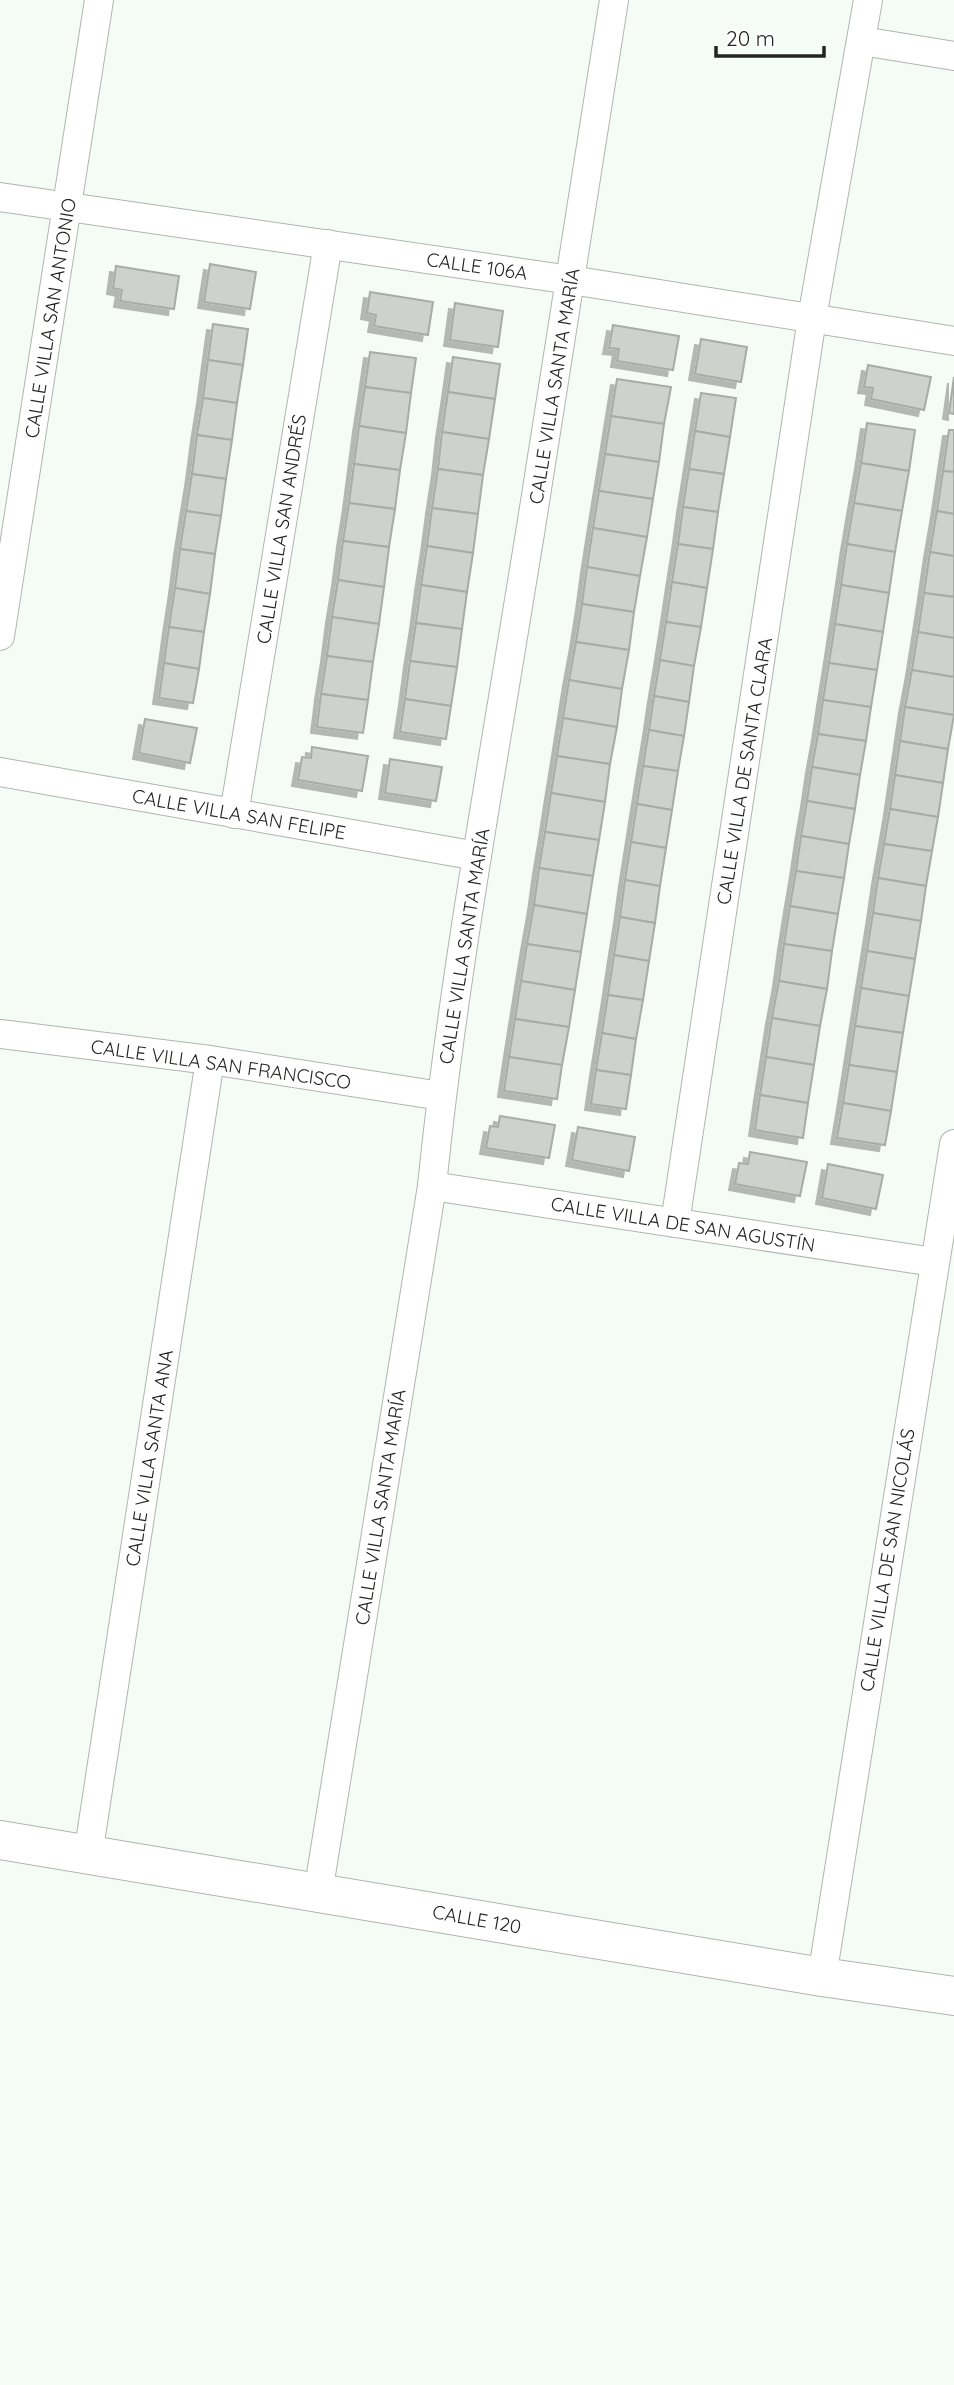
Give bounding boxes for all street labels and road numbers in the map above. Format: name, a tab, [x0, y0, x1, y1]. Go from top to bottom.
street label: CALLE VILLA SAN ANTONIO	[19, 196, 81, 440]
street label: CALLE 106A	[425, 247, 529, 285]
street label: CALLE VILLA SANTA MARÍA	[523, 266, 585, 506]
street label: CALLE VILLA SAN ANDRÉS	[251, 413, 311, 645]
street label: CALLE VILLA DE SANTA CLARA	[711, 636, 777, 906]
street label: CALLE VILLA SAN FELIPE	[130, 783, 348, 845]
street label: CALLE VILLA SANTA MARÍA	[433, 826, 495, 1066]
street label: CALLE VILLA SAN FRANCISCO	[89, 1034, 353, 1094]
street label: CALLE VILLA DE SAN AGUSTÍN	[549, 1191, 817, 1257]
street label: CALLE VILLA SANTA ANA	[120, 1348, 178, 1568]
street label: CALLE VILLA SANTA MARÍA	[349, 1387, 411, 1627]
street label: CALLE VILLA DE SAN NICOLÁS	[854, 1427, 920, 1693]
street label: CALLE 120	[431, 1899, 523, 1939]

